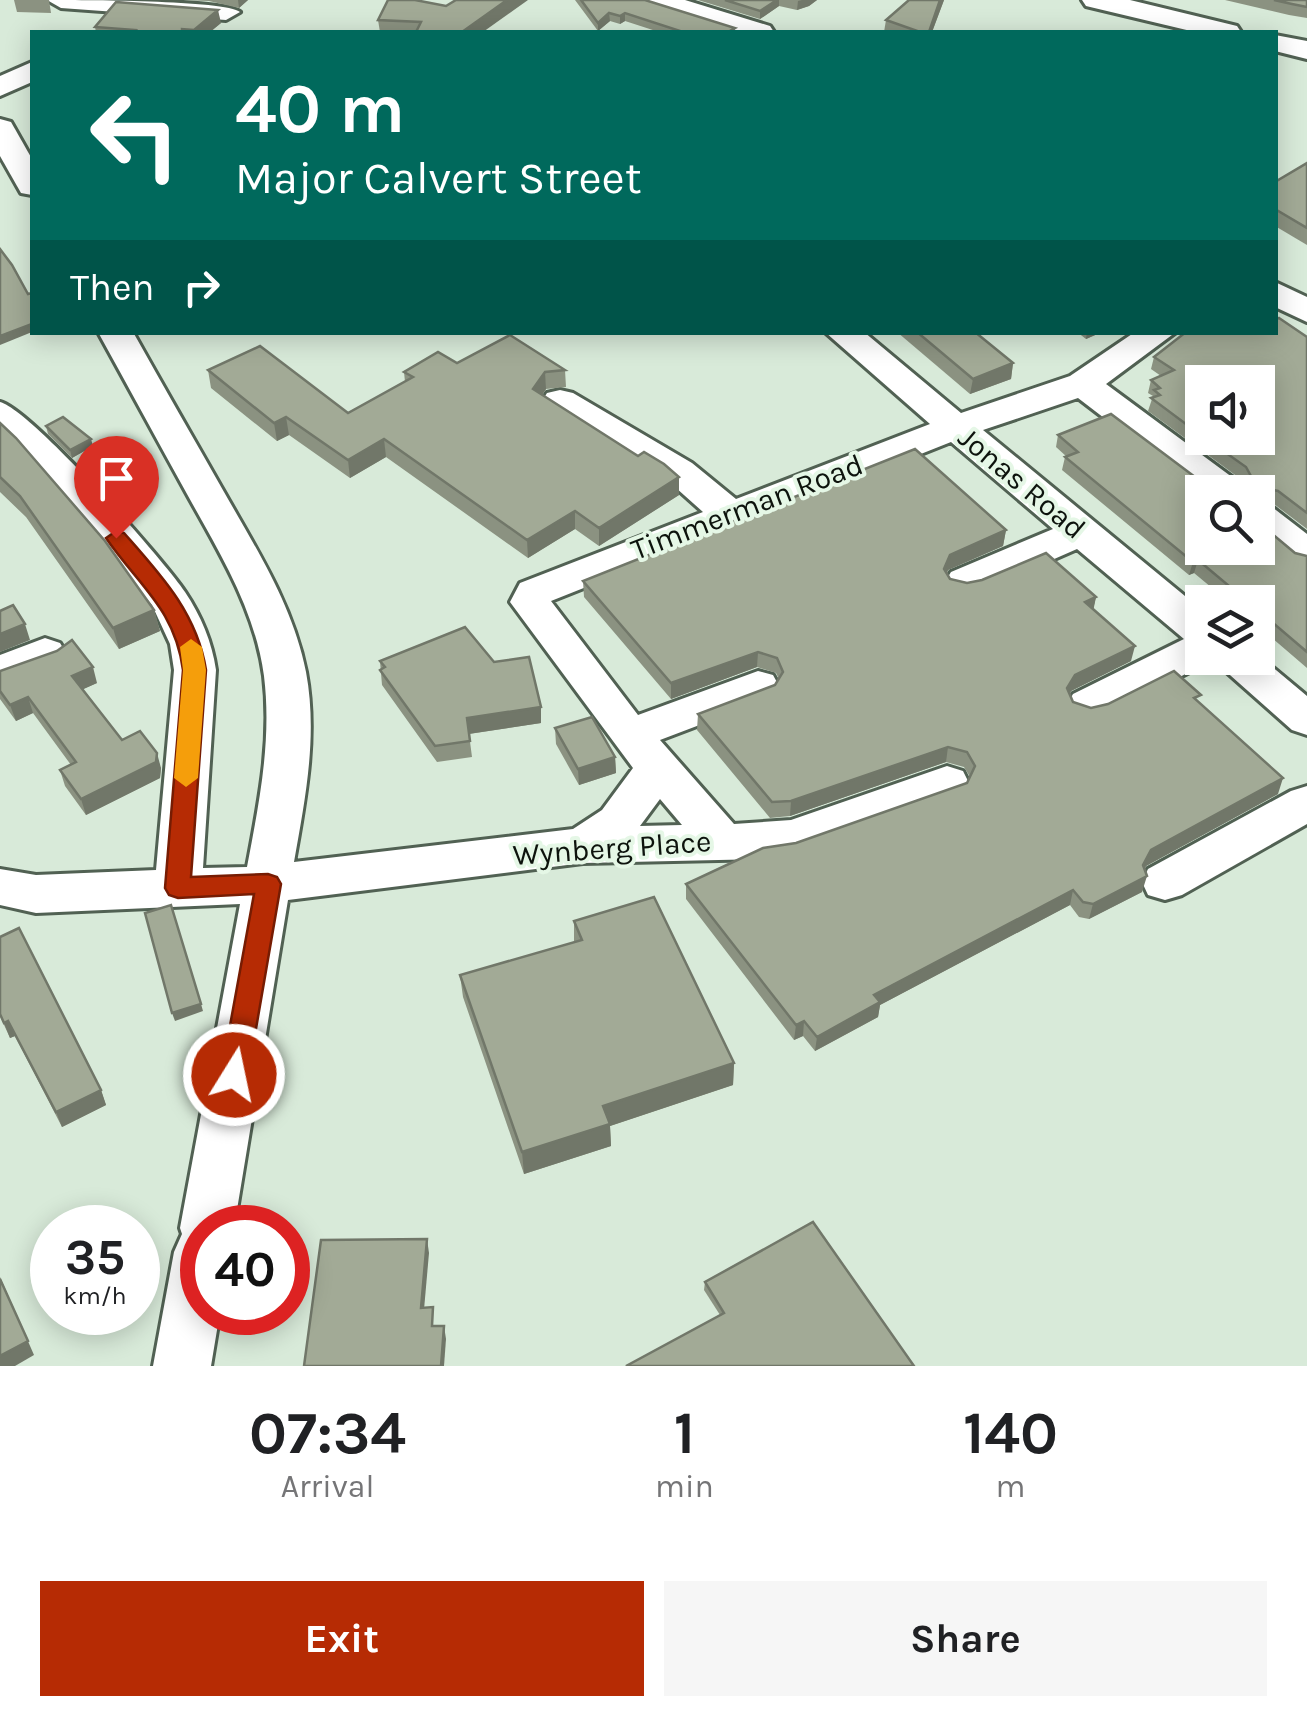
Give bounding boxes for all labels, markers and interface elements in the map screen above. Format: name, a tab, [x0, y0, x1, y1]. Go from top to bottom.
text: 40 m	[235, 68, 405, 150]
icon: left	[70, 70, 200, 200]
text: Major Calvert Street	[235, 152, 642, 204]
icon: right	[174, 260, 229, 315]
text: Then	[70, 265, 154, 310]
map controls	[1185, 365, 1275, 675]
button: sound	[1185, 365, 1275, 455]
street label: Jonas Road	[951, 419, 1093, 547]
pin	[74, 436, 159, 539]
street label: Timmerman Road	[626, 446, 868, 568]
icon: arrive	[89, 451, 144, 506]
button: search	[1185, 475, 1275, 565]
button: layers	[1185, 585, 1275, 675]
street label: Wynberg Place	[512, 823, 712, 873]
position arrow	[182, 1023, 286, 1127]
speed limit sign: 40	[180, 1205, 310, 1335]
text: 35	[65, 1228, 125, 1287]
text: km/h	[63, 1281, 127, 1310]
text: 07:34	[249, 1398, 406, 1468]
text: 1	[674, 1398, 695, 1468]
text: 140	[963, 1398, 1058, 1468]
text: Arrival	[281, 1468, 374, 1505]
text: min	[655, 1468, 714, 1505]
text: m	[995, 1468, 1025, 1505]
button: Exit	[40, 1581, 644, 1696]
button: Share	[664, 1581, 1267, 1696]

